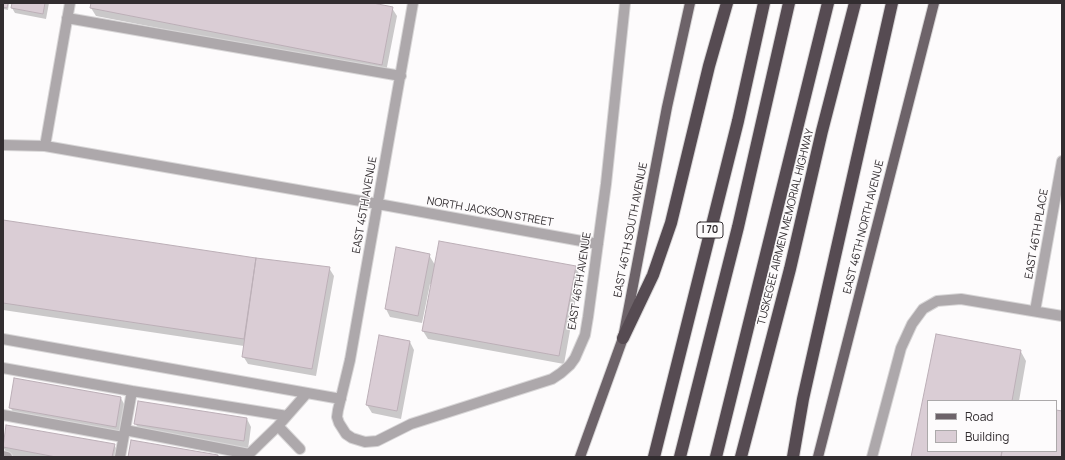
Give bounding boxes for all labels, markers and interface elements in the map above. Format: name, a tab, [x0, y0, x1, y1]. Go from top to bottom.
street label: TUSKEGEE AIRMEN MEMORIAL HIGHWAY	[755, 128, 817, 326]
street label: EAST 45TH AVENUE	[350, 155, 380, 255]
street label: EAST 46TH NORTH AVENUE	[841, 159, 887, 295]
street label: EAST 46TH SOUTH AVENUE	[611, 161, 651, 299]
street label: EAST 46TH PLACE	[1023, 188, 1051, 280]
street label: NORTH JACKSON STREET	[426, 194, 554, 230]
road number: I 70	[697, 222, 723, 238]
street label: EAST 46TH AVENUE	[566, 231, 594, 331]
legend	[927, 400, 1057, 452]
text: Road	[965, 408, 993, 425]
text: Building	[965, 428, 1009, 445]

